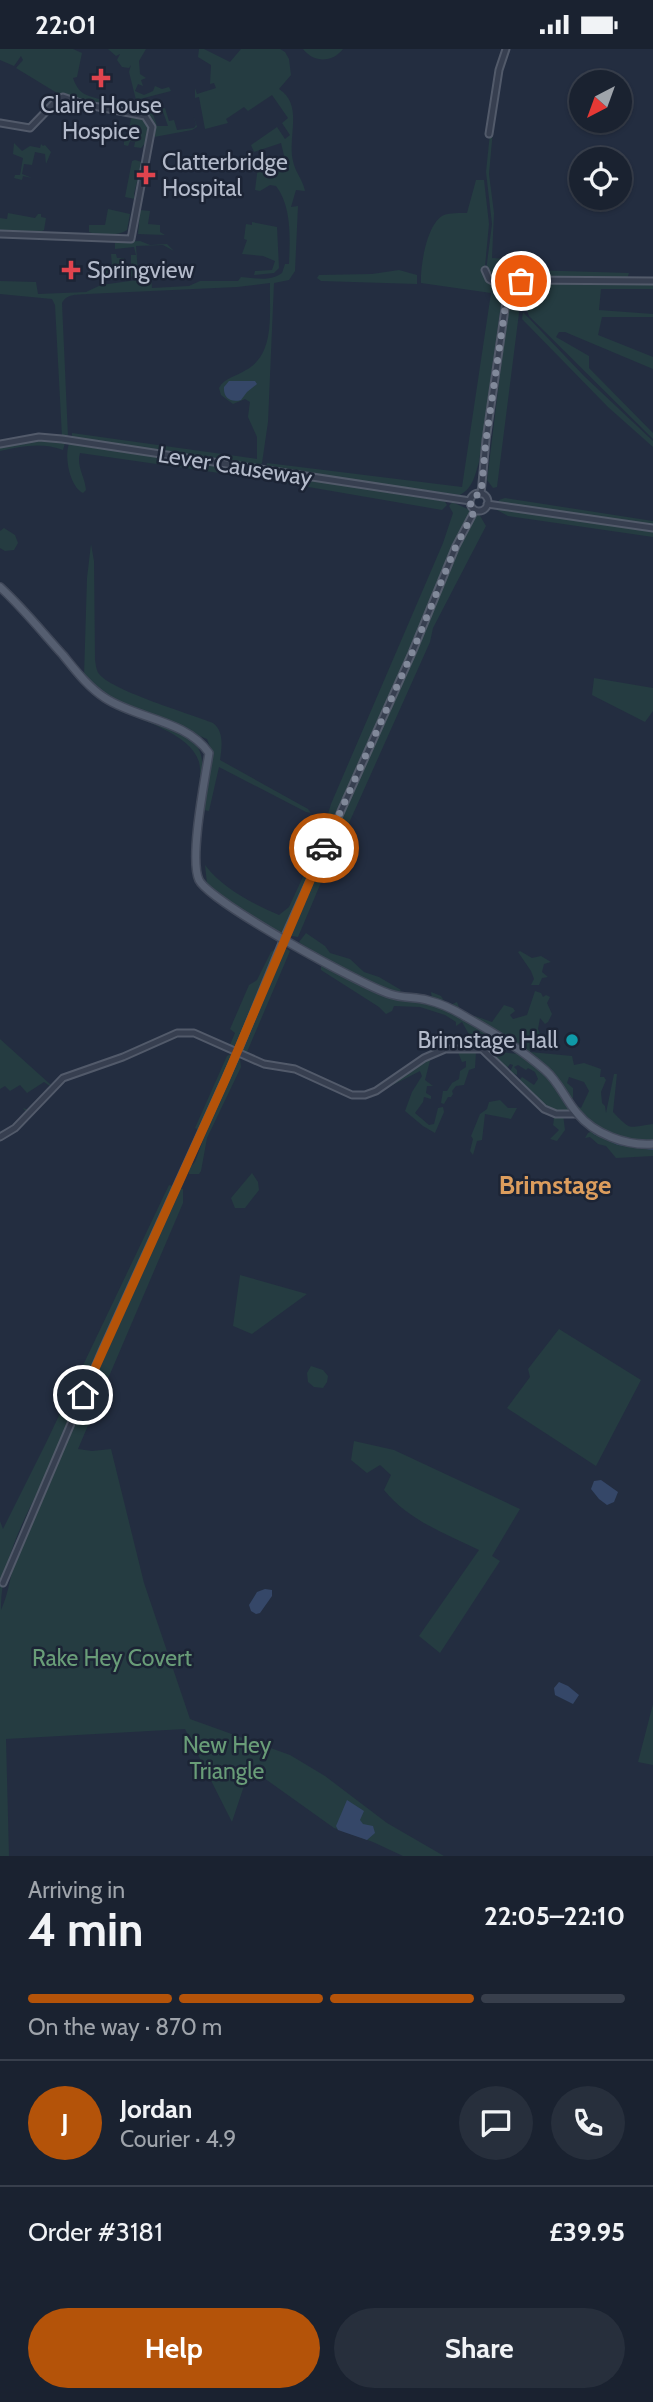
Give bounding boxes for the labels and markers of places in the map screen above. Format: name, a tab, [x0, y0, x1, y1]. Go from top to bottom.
marker: Claire House Hospice	[91, 68, 111, 88]
place label: Claire House Hospice	[40, 91, 162, 145]
place label: Clatterbridge Hospital	[162, 148, 288, 202]
marker: Clatterbridge Hospital	[136, 165, 156, 185]
pin	[491, 251, 551, 311]
place label: Springview	[87, 256, 195, 284]
marker: Springview	[61, 260, 81, 280]
place label: Brimstage Hall	[417, 1026, 559, 1054]
marker: Brimstage Hall	[564, 1032, 580, 1048]
pin	[53, 1365, 113, 1425]

